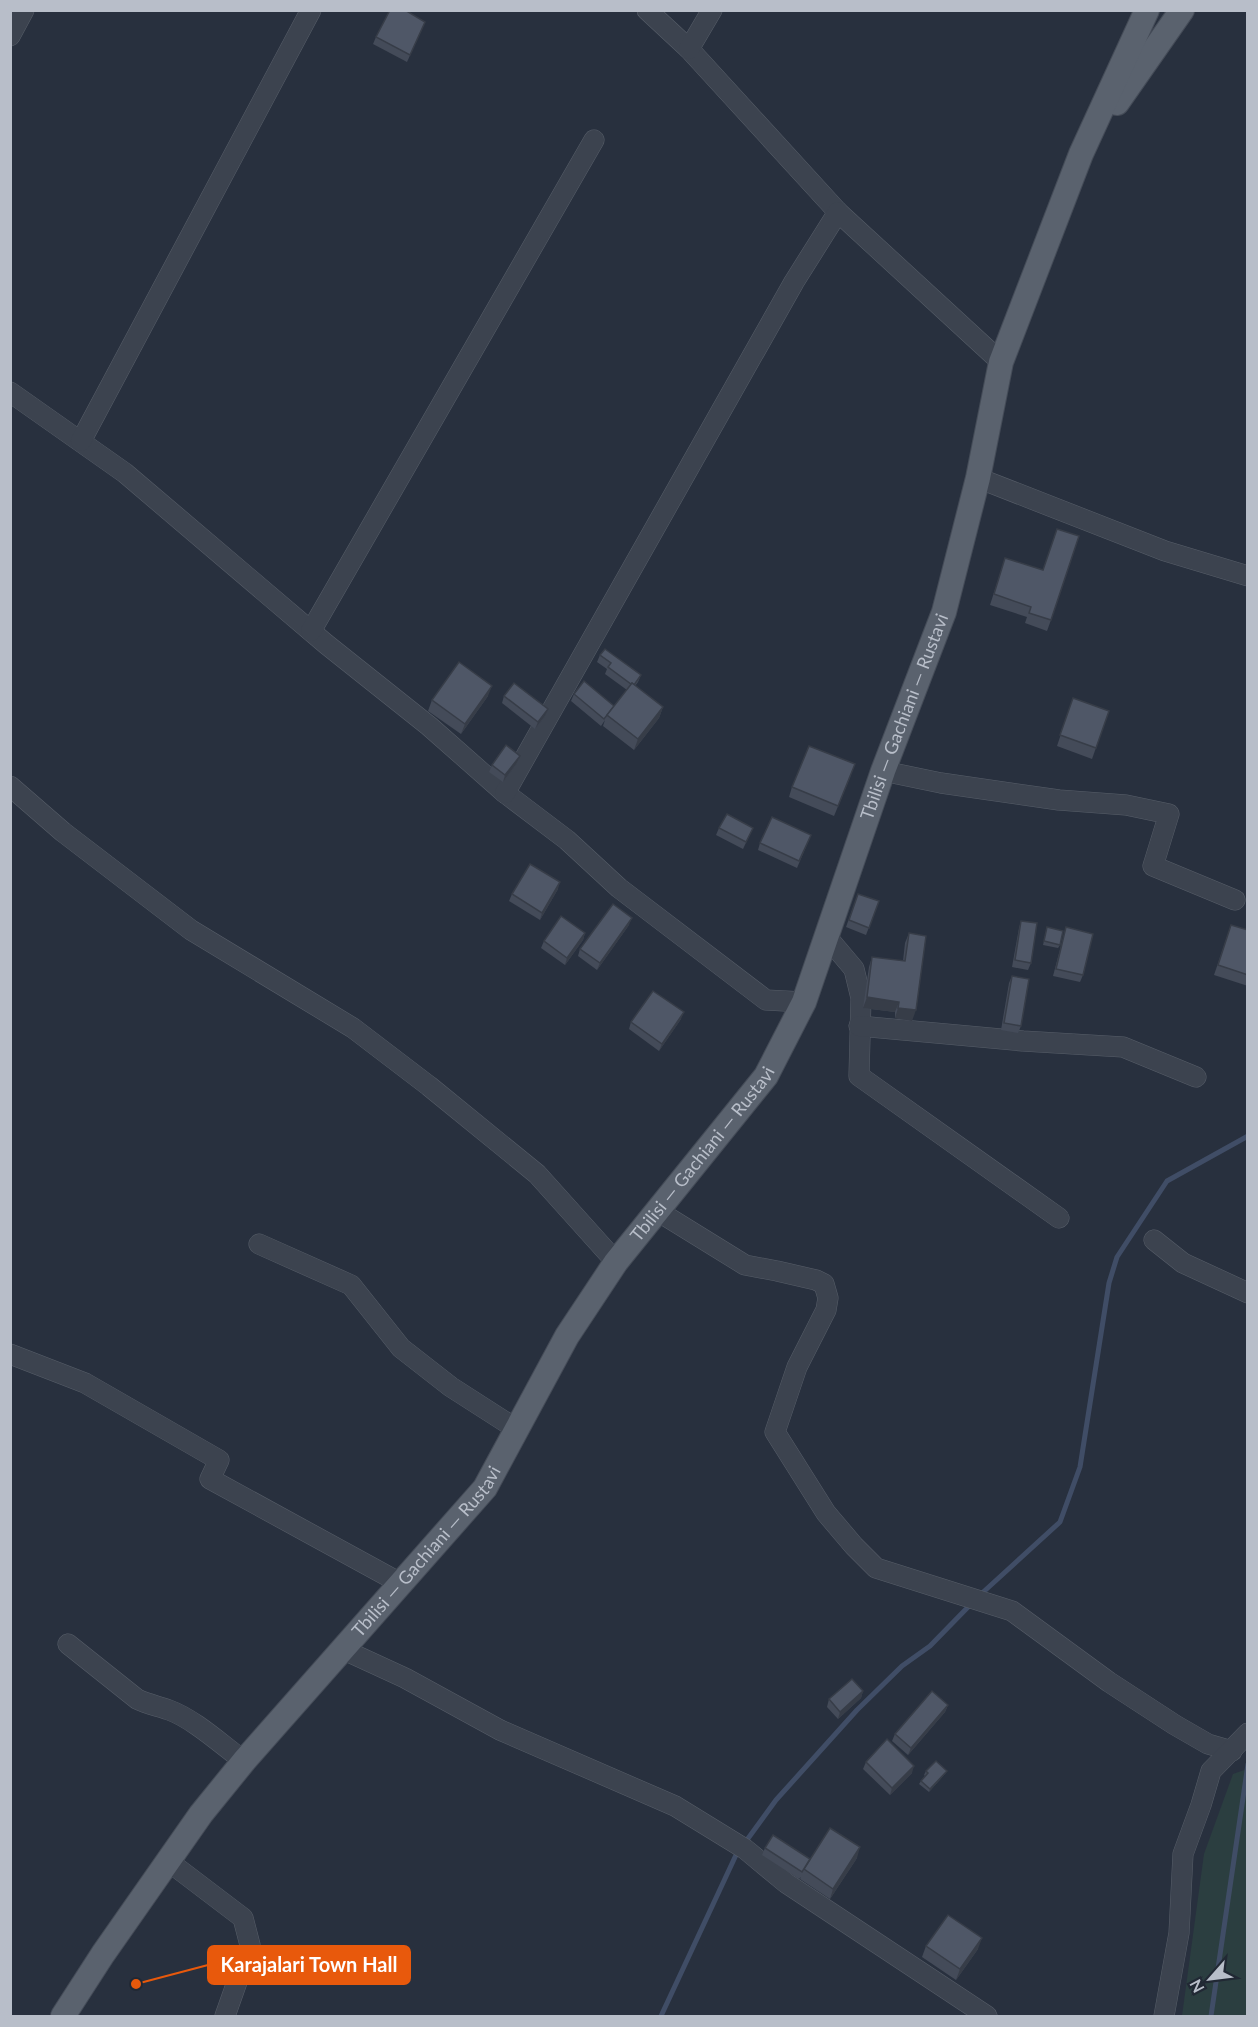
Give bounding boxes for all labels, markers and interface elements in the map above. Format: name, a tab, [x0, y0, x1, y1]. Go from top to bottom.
street label: Tbilisi — Gachiani — Rustavi	[855, 610, 952, 823]
street label: Tbilisi — Gachiani — Rustavi	[625, 1063, 779, 1246]
street label: Tbilisi — Gachiani — Rustavi	[347, 1462, 505, 1641]
callout: Karajalari Town Hall	[208, 1946, 410, 1984]
north arrow	[1180, 1949, 1240, 2009]
text: Karajalari Town Hall	[221, 1952, 397, 1976]
text: N	[1185, 1976, 1208, 1996]

